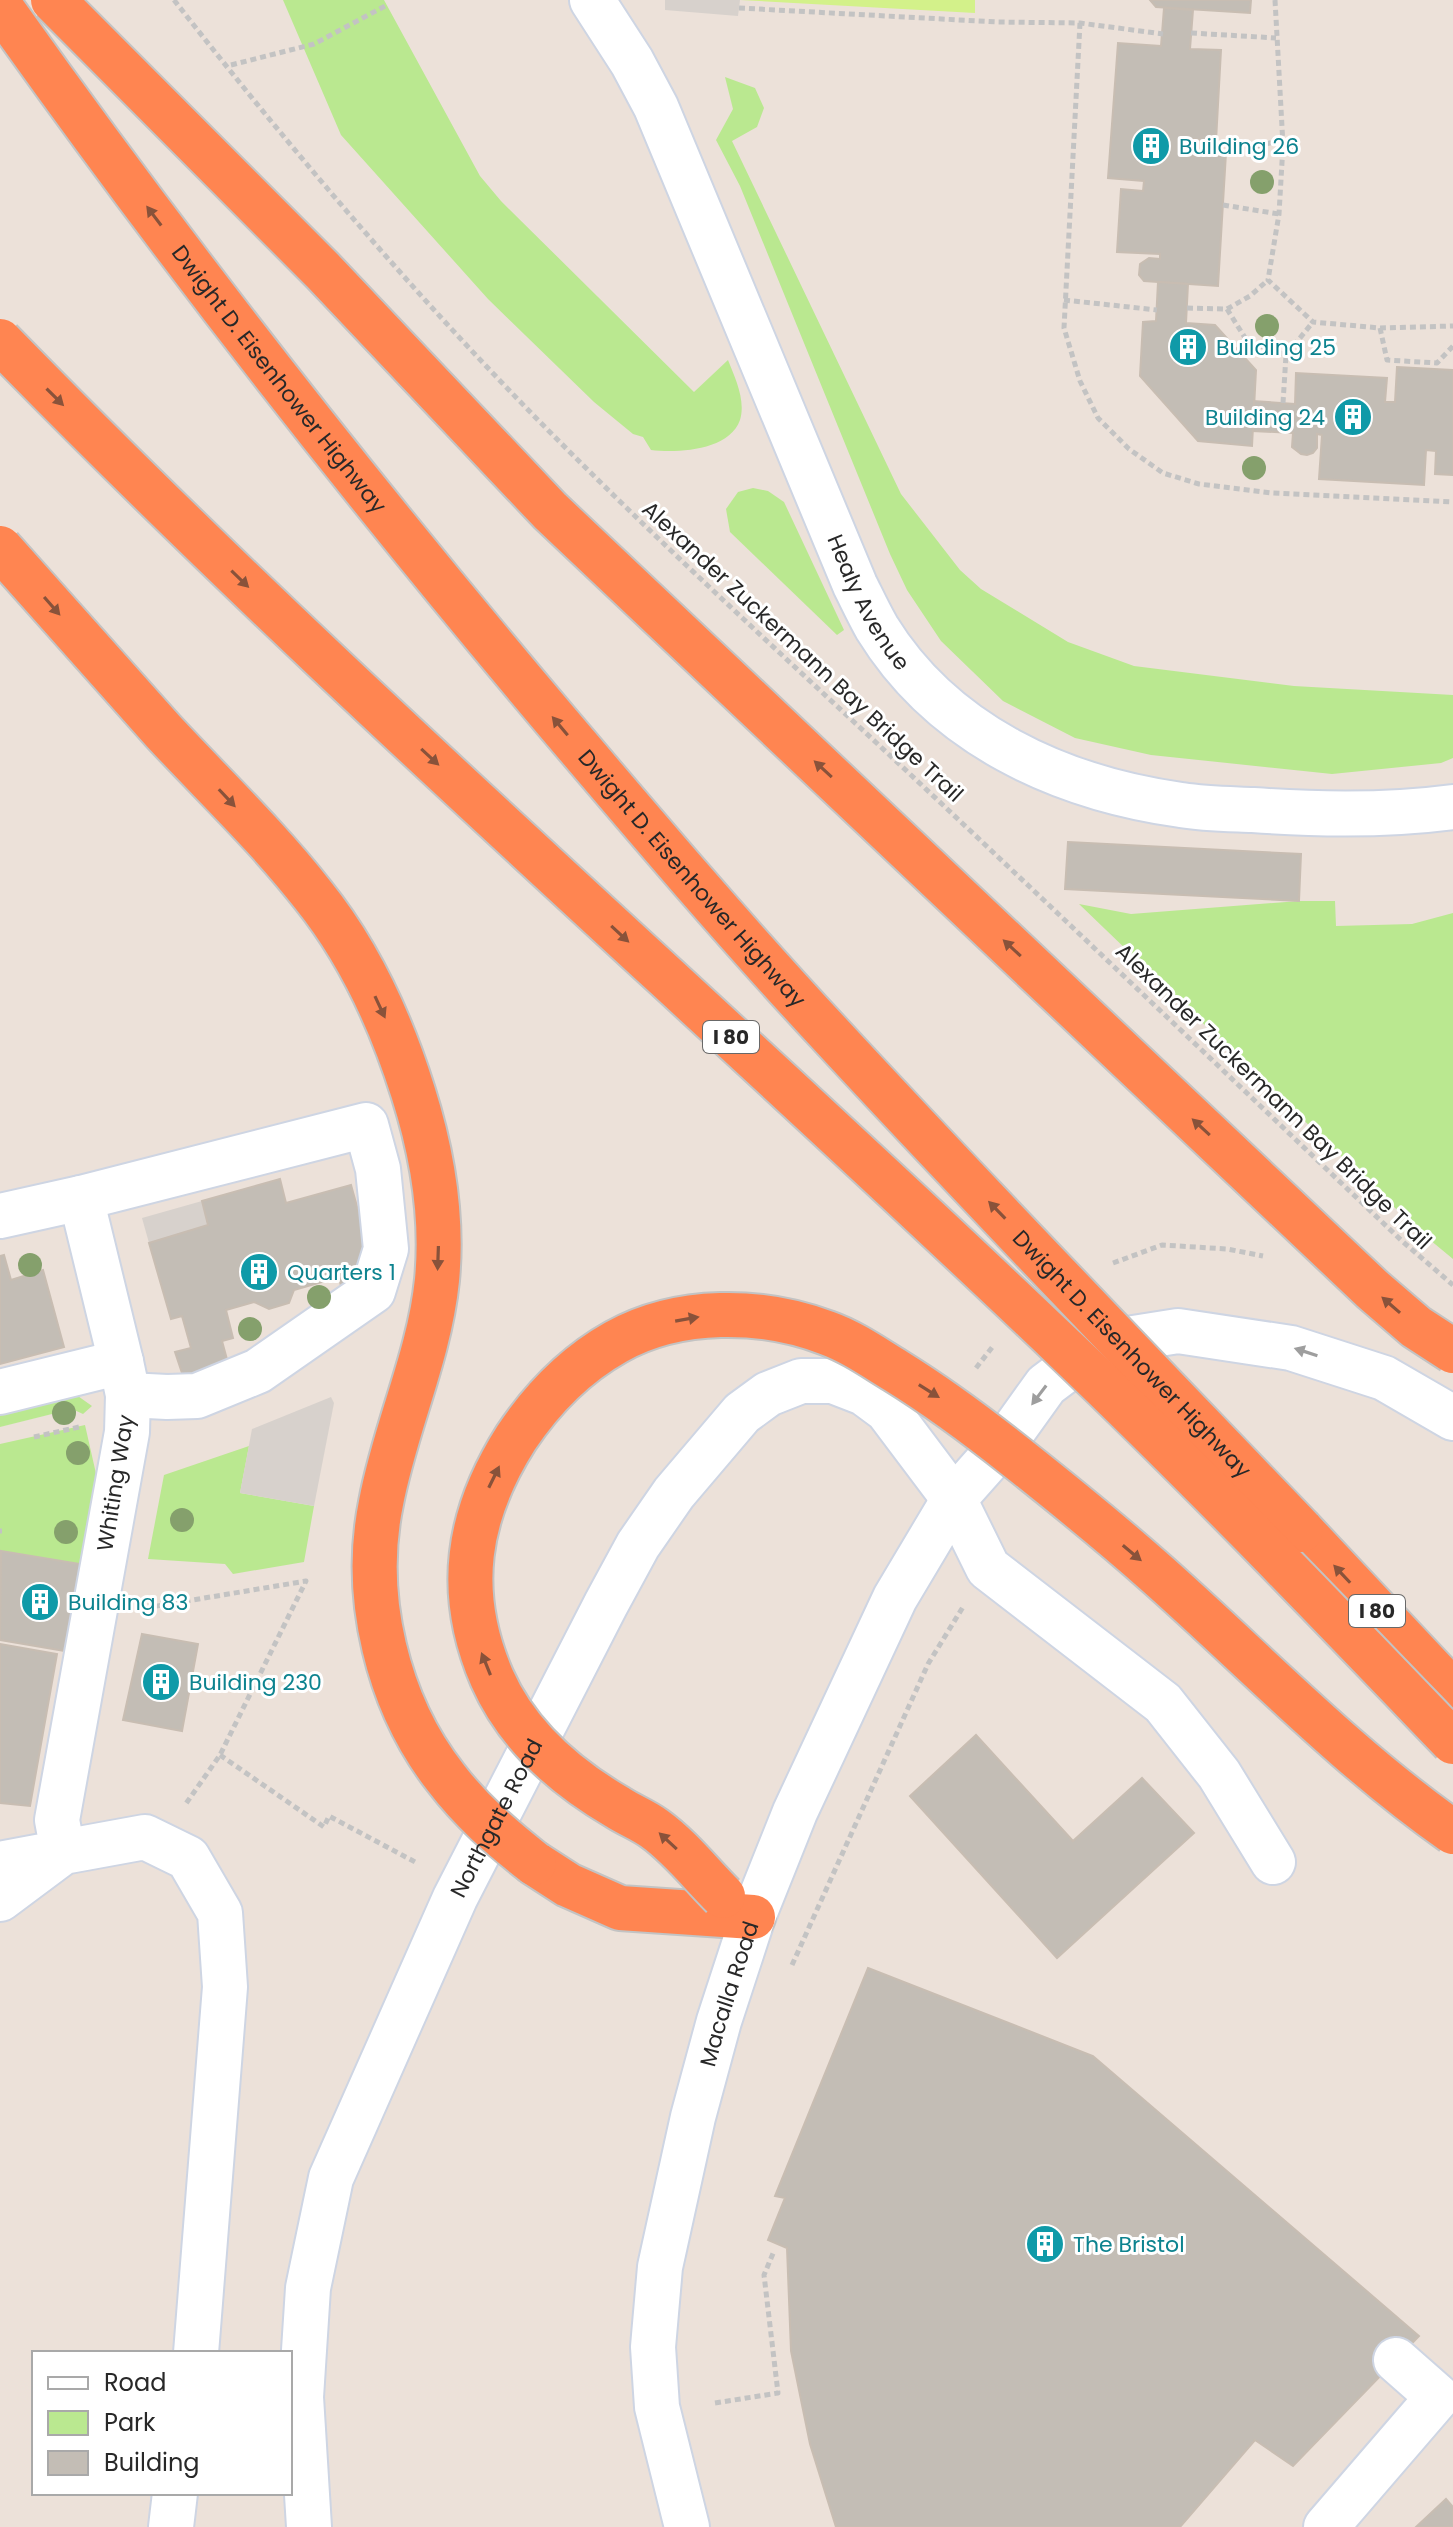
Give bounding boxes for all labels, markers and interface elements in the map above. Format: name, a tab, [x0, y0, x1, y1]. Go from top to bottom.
building icon: Building 26	[1130, 125, 1172, 167]
place label: Building 26	[1179, 131, 1299, 162]
one-way arrow	[147, 205, 162, 226]
street label: Dwight D. Eisenhower Highway	[164, 239, 394, 520]
building icon: Building 25	[1167, 326, 1209, 368]
place label: Building 25	[1216, 332, 1336, 363]
one-way arrow	[45, 387, 63, 406]
building icon: Building 24	[1332, 396, 1374, 438]
place label: Building 24	[1205, 402, 1325, 433]
street label: Alexander Zuckermann Bay Bridge Trail	[635, 494, 970, 809]
street label: Healy Avenue	[820, 530, 917, 677]
one-way arrow	[230, 570, 249, 588]
one-way arrow	[42, 597, 60, 616]
one-way arrow	[552, 716, 569, 736]
street label: Dwight D. Eisenhower Highway	[571, 743, 813, 1015]
one-way arrow	[420, 747, 439, 765]
one-way arrow	[814, 761, 833, 779]
one-way arrow	[217, 788, 236, 807]
one-way arrow	[610, 924, 629, 942]
street label: Alexander Zuckermann Bay Bridge Trail	[1109, 936, 1439, 1256]
one-way arrow	[1003, 939, 1022, 958]
one-way arrow	[373, 995, 387, 1018]
road number: I 80	[703, 1021, 759, 1053]
one-way arrow	[1192, 1118, 1211, 1136]
one-way arrow	[988, 1200, 1006, 1219]
street label: Dwight D. Eisenhower Highway	[1006, 1223, 1259, 1485]
one-way arrow	[431, 1246, 444, 1271]
building icon: Quarters 1	[238, 1251, 280, 1293]
place label: Quarters 1	[287, 1257, 396, 1288]
one-way arrow	[1381, 1296, 1400, 1314]
one-way arrow	[675, 1312, 700, 1324]
one-way arrow	[1293, 1346, 1317, 1358]
one-way arrow	[918, 1384, 940, 1398]
one-way arrow	[1032, 1385, 1048, 1405]
street label: Whiting Way	[89, 1412, 142, 1554]
one-way arrow	[487, 1465, 501, 1488]
one-way arrow	[1122, 1544, 1142, 1561]
one-way arrow	[1334, 1564, 1352, 1583]
building icon: Building 83	[19, 1581, 61, 1623]
place label: Building 83	[68, 1587, 188, 1618]
road number: I 80	[1349, 1595, 1405, 1627]
one-way arrow	[479, 1652, 492, 1676]
building icon: Building 230	[140, 1661, 182, 1703]
place label: Building 230	[189, 1667, 322, 1698]
street label: Northgate Road	[443, 1734, 550, 1903]
one-way arrow	[659, 1832, 678, 1850]
street label: Macalla Road	[692, 1917, 767, 2070]
building icon: The Bristol	[1024, 2223, 1066, 2265]
place label: The Bristol	[1073, 2229, 1185, 2260]
legend	[32, 2351, 292, 2495]
text: Road	[104, 2366, 166, 2399]
text: Park	[104, 2406, 156, 2439]
text: Building	[104, 2446, 200, 2479]

